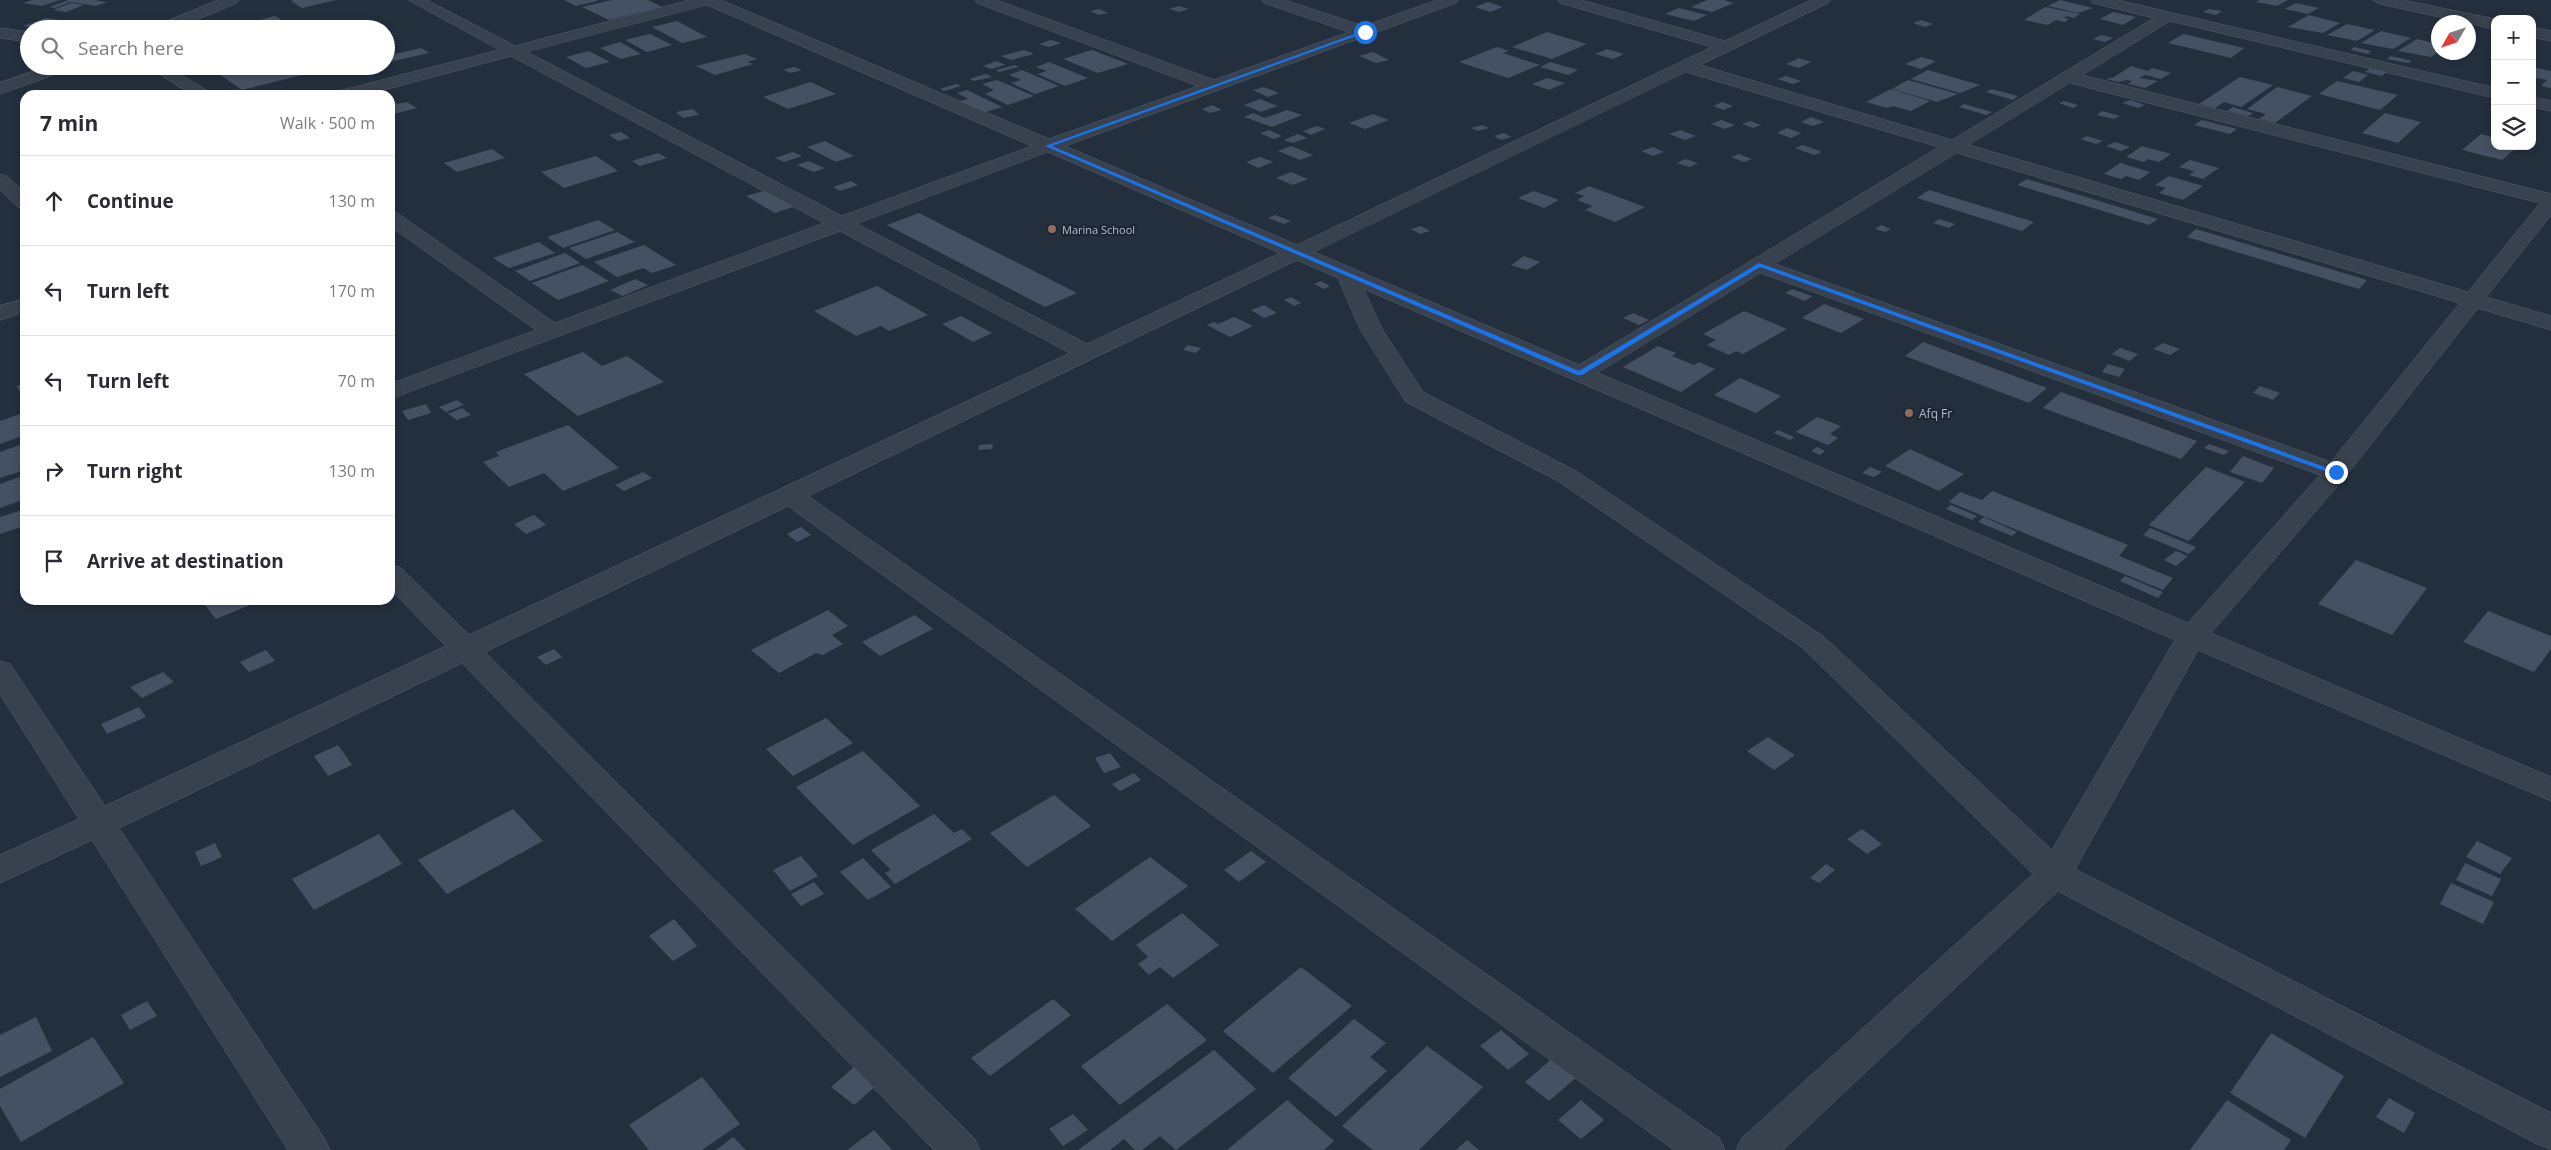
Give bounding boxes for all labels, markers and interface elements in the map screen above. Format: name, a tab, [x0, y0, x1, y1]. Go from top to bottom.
north arrow	[2431, 15, 2476, 60]
map controls	[2491, 15, 2536, 150]
button: +	[2491, 15, 2536, 60]
search box	[20, 20, 395, 75]
route start	[1354, 21, 1377, 44]
icon: search	[38, 34, 66, 62]
text: Search here	[78, 35, 184, 61]
button: −	[2491, 60, 2536, 105]
button: layers	[2491, 105, 2536, 150]
text: 7 min	[40, 109, 98, 137]
text: Walk · 500 m	[280, 112, 375, 134]
icon: ahead	[40, 187, 68, 215]
text: Continue	[87, 188, 174, 214]
text: 130 m	[329, 190, 375, 212]
place label: Marina School	[1062, 222, 1135, 237]
marker: Marina School	[1046, 223, 1058, 235]
icon: left	[40, 277, 68, 305]
text: Turn left	[87, 278, 169, 304]
text: 170 m	[329, 280, 375, 302]
icon: left	[40, 367, 68, 395]
text: Turn left	[87, 368, 169, 394]
text: 70 m	[338, 370, 375, 392]
place label: Afq Fr	[1919, 405, 1952, 422]
marker: Afq Fr	[1903, 407, 1915, 419]
icon: right	[40, 457, 68, 485]
text: Turn right	[87, 458, 182, 484]
text: 130 m	[329, 460, 375, 482]
route end	[2325, 461, 2348, 484]
icon: arrive	[40, 547, 68, 575]
text: Arrive at destination	[87, 548, 284, 574]

